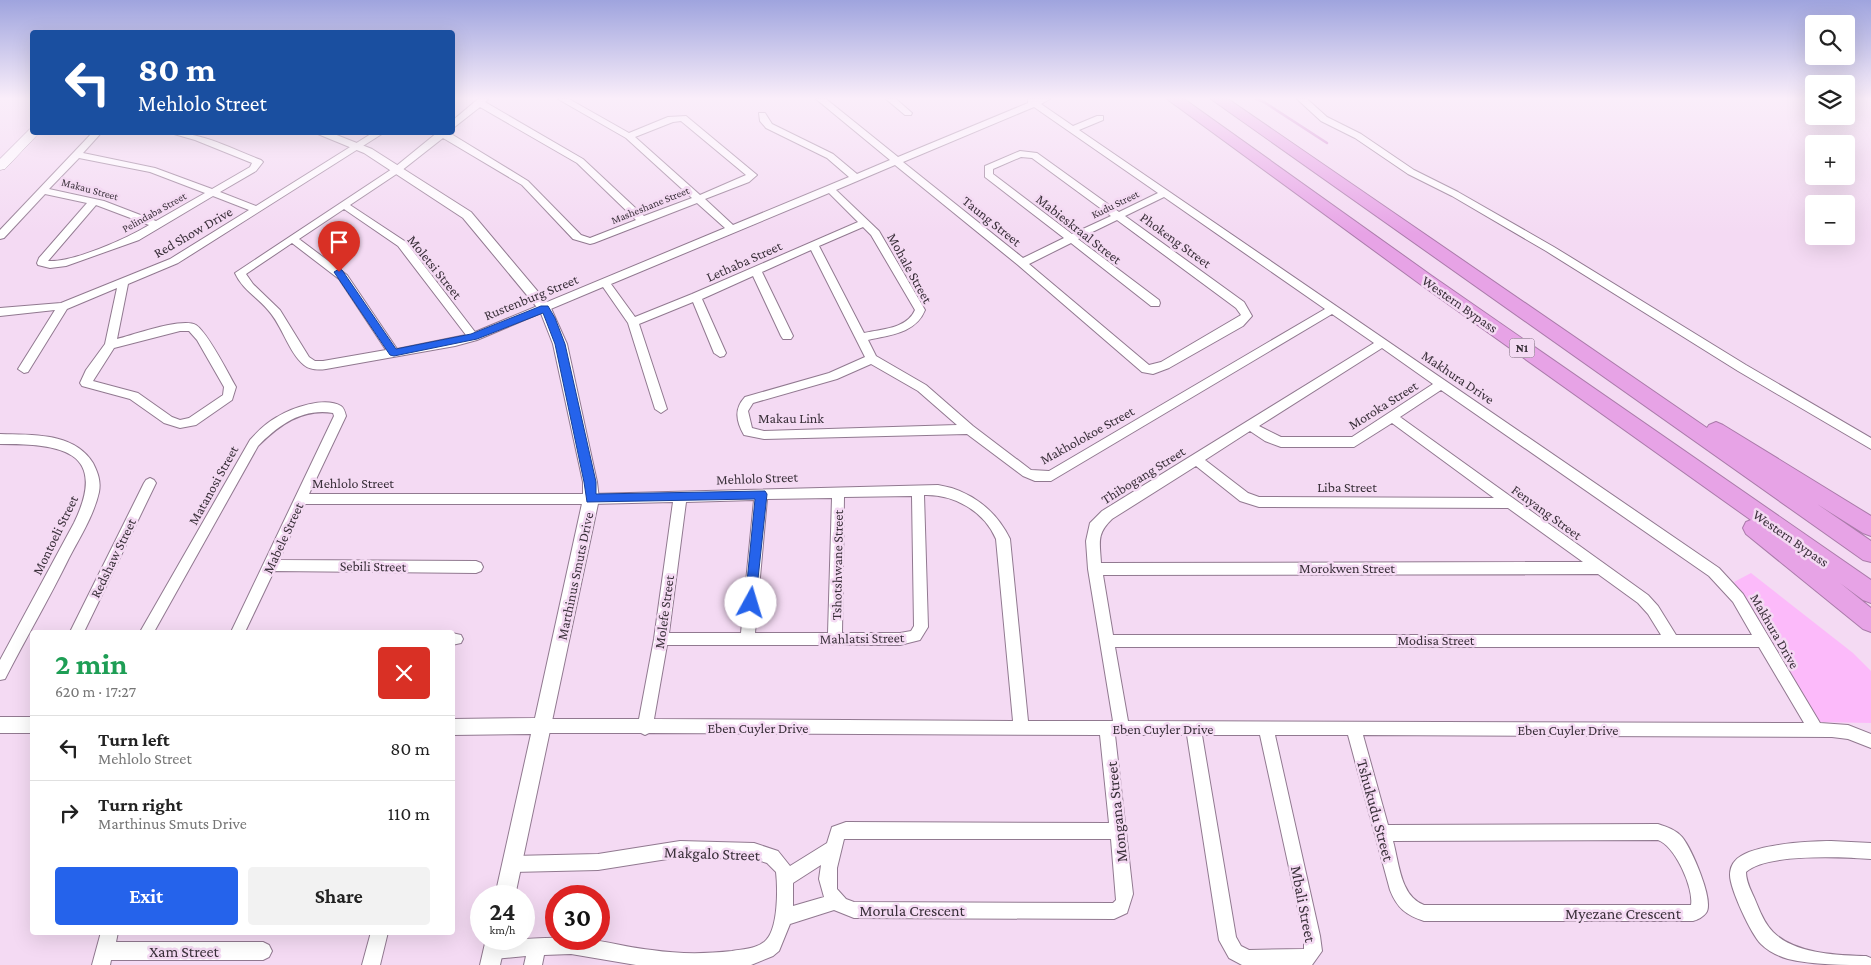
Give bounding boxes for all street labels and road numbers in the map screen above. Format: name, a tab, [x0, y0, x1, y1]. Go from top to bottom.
street label: Makau Street	[60, 176, 120, 202]
street label: Masheshane Street	[609, 184, 691, 226]
street label: Kudu Street	[1089, 187, 1141, 221]
street label: Pelindaba Street	[120, 189, 188, 235]
street label: Mabieskraal Street	[1033, 191, 1125, 268]
street label: Taung Street	[959, 193, 1025, 250]
street label: Red Show Drive	[151, 203, 235, 261]
street label: Phokeng Street	[1137, 209, 1215, 271]
street label: Mohale Street	[884, 230, 936, 306]
street label: Moletsi Street	[404, 232, 466, 302]
street label: Lethaba Street	[704, 237, 785, 285]
street label: Rustenburg Street	[482, 271, 581, 323]
street label: Western Bypass	[1419, 272, 1501, 336]
road number: N1	[1510, 338, 1534, 358]
street label: Makhura Drive	[1419, 347, 1497, 407]
street label: Moroka Street	[1345, 377, 1421, 433]
street label: Makholokoe Street	[1037, 402, 1137, 467]
street label: Makau Link	[758, 410, 824, 426]
street label: Matanosi Street	[185, 442, 242, 527]
street label: Thibogang Street	[1098, 443, 1188, 507]
street label: Mehlolo Street	[716, 469, 799, 487]
street label: Mehlolo Street	[312, 475, 394, 491]
street label: Liba Street	[1317, 479, 1377, 495]
street label: Fenyang Street	[1509, 481, 1585, 543]
street label: Montoeli Street	[29, 492, 81, 577]
street label: Mabele Street	[260, 500, 307, 576]
street label: Western Bypass	[1750, 506, 1832, 570]
street label: Tshotshwane Street	[828, 509, 846, 620]
street label: Marthinus Smuts Drive	[554, 511, 596, 641]
street label: Redshaw Street	[87, 515, 139, 600]
street label: Sebili Street	[340, 557, 407, 575]
street label: Morokwen Street	[1299, 560, 1395, 576]
street label: Molefe Street	[651, 574, 677, 650]
street label: Makhura Drive	[1747, 591, 1803, 671]
street label: Mahlatsi Street	[819, 629, 905, 647]
street label: Modisa Street	[1398, 632, 1475, 648]
street label: Eben Cuyler Drive	[708, 720, 808, 736]
street label: Eben Cuyler Drive	[1113, 721, 1213, 737]
street label: Eben Cuyler Drive	[1518, 722, 1618, 738]
street label: Tshukudu Street	[1354, 757, 1397, 864]
street label: Mongana Street	[1103, 760, 1131, 863]
street label: Makgalo Street	[664, 843, 761, 865]
street label: Mbali Street	[1288, 864, 1319, 945]
street label: Morula Crescent	[859, 902, 965, 919]
street label: Myezane Crescent	[1565, 905, 1682, 923]
street label: Xam Street	[149, 943, 220, 960]

